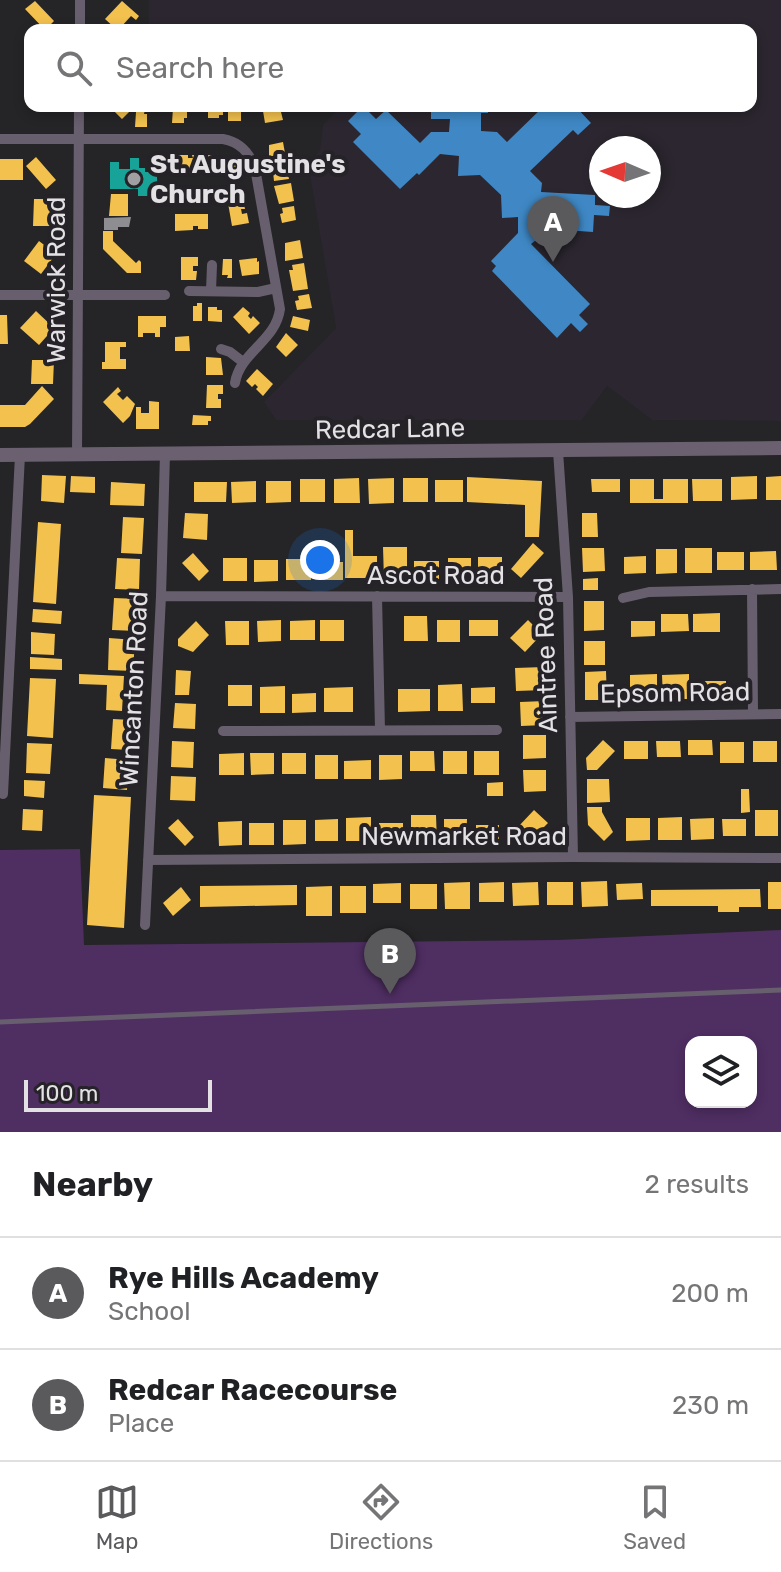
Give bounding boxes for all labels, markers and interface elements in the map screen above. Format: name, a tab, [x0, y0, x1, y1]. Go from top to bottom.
search box	[24, 24, 757, 112]
icon: search	[52, 46, 96, 90]
text: Search here	[116, 50, 284, 86]
north arrow	[589, 136, 661, 208]
place label: St. Augustine's Church	[150, 149, 346, 210]
marker: St. Augustine's Church	[125, 170, 143, 188]
street label: Warwick Road	[41, 196, 72, 364]
pin: A	[527, 196, 579, 262]
street label: Redcar Lane	[314, 412, 466, 446]
your location	[300, 540, 340, 580]
street label: Ascot Road	[367, 560, 505, 591]
street label: Aintree Road	[528, 576, 564, 734]
street label: Wincanton Road	[113, 590, 155, 788]
street label: Epsom Road	[599, 676, 751, 710]
street label: Newmarket Road	[361, 821, 567, 852]
pin: B	[364, 928, 416, 994]
map controls	[685, 1036, 757, 1108]
button: layers	[685, 1036, 757, 1108]
scale bar	[24, 1076, 212, 1112]
text: 100 m	[36, 1080, 98, 1107]
text: Nearby	[32, 1164, 153, 1205]
text: 2 results	[645, 1169, 749, 1200]
text: Rye Hills Academy	[108, 1260, 379, 1296]
text: A	[49, 1278, 67, 1309]
text: 200 m	[671, 1278, 749, 1309]
text: School	[108, 1296, 191, 1327]
text: Redcar Racecourse	[108, 1372, 397, 1408]
text: B	[49, 1390, 67, 1421]
text: 230 m	[672, 1390, 749, 1421]
text: Place	[108, 1408, 174, 1439]
tab: Map	[95, 1480, 139, 1555]
tab: Directions	[329, 1480, 433, 1555]
tab: Saved	[623, 1480, 686, 1555]

